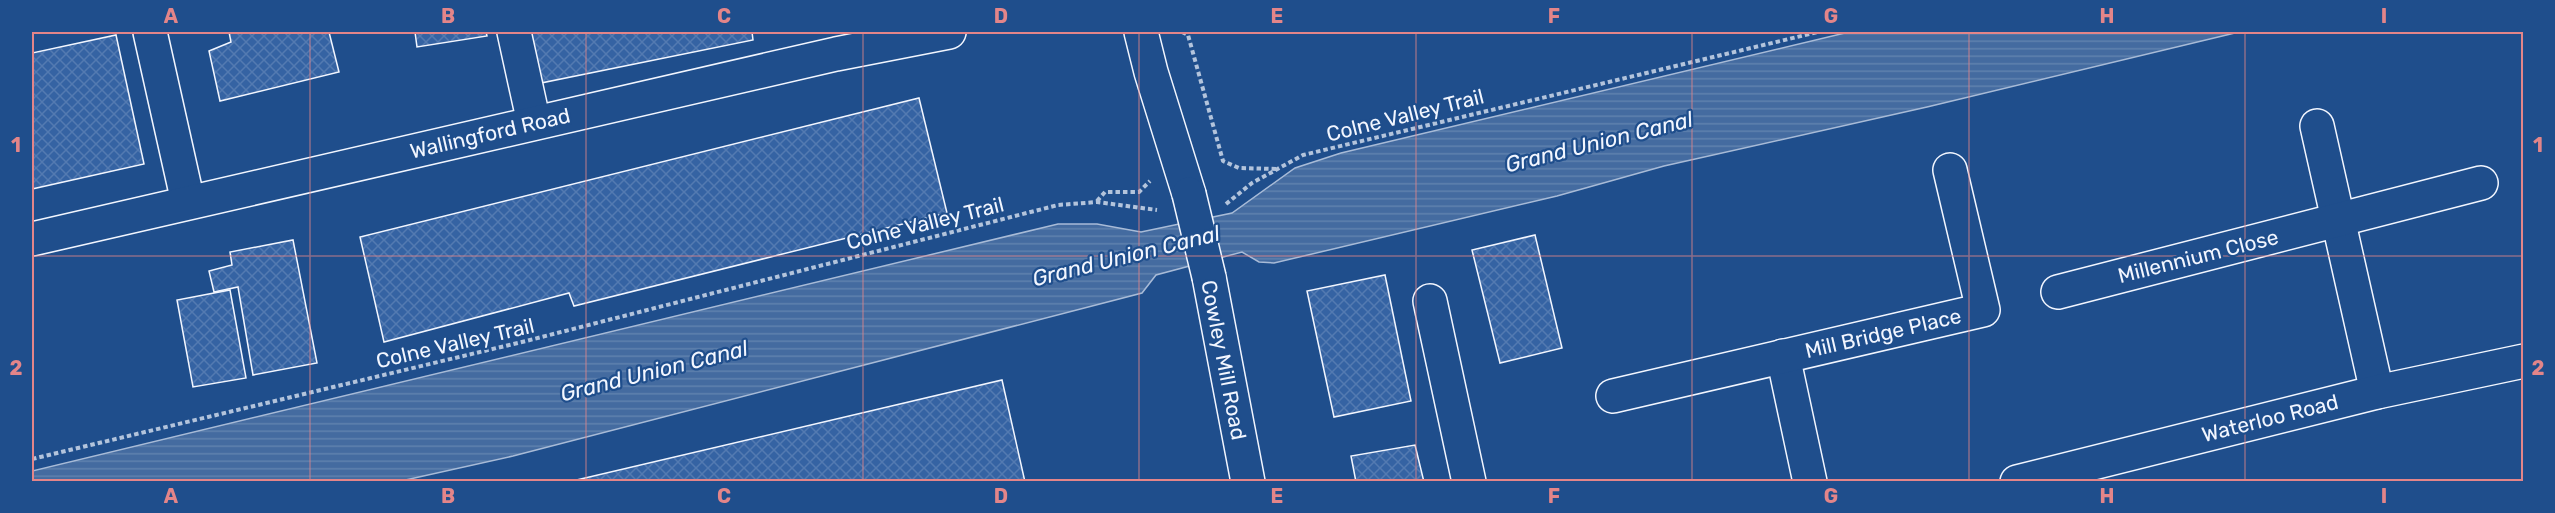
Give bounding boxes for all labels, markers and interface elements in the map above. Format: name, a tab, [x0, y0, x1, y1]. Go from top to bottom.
text: A	[164, 4, 179, 28]
text: B	[441, 4, 455, 28]
text: C	[717, 4, 731, 28]
text: D	[994, 4, 1008, 28]
text: E	[1271, 4, 1283, 28]
text: F	[1548, 4, 1560, 28]
text: G	[1824, 4, 1838, 28]
text: H	[2100, 4, 2114, 28]
text: I	[2381, 4, 2387, 28]
street label: Colne Valley Trail	[1324, 83, 1486, 147]
street label: Wallingford Road	[407, 102, 573, 164]
water label: Grand Union Canal	[1502, 105, 1696, 178]
text: 1	[11, 133, 21, 157]
text: 1	[2533, 133, 2543, 157]
street label: Colne Valley Trail	[844, 191, 1006, 255]
water label: Grand Union Canal	[1029, 219, 1223, 292]
street label: Millennium Close	[2115, 224, 2281, 288]
street label: Cowley Mill Road	[1196, 278, 1252, 442]
street label: Mill Bridge Place	[1802, 303, 1964, 363]
street label: Colne Valley Trail	[373, 313, 537, 373]
water label: Grand Union Canal	[557, 334, 751, 407]
text: 2	[10, 356, 23, 380]
text: 2	[2532, 356, 2545, 380]
street label: Waterloo Road	[2199, 389, 2341, 447]
text: A	[164, 484, 179, 508]
text: B	[441, 484, 455, 508]
text: C	[717, 484, 731, 508]
text: D	[994, 484, 1008, 508]
text: E	[1271, 484, 1283, 508]
text: F	[1548, 484, 1560, 508]
text: G	[1824, 484, 1838, 508]
text: H	[2100, 484, 2114, 508]
text: I	[2381, 484, 2387, 508]

